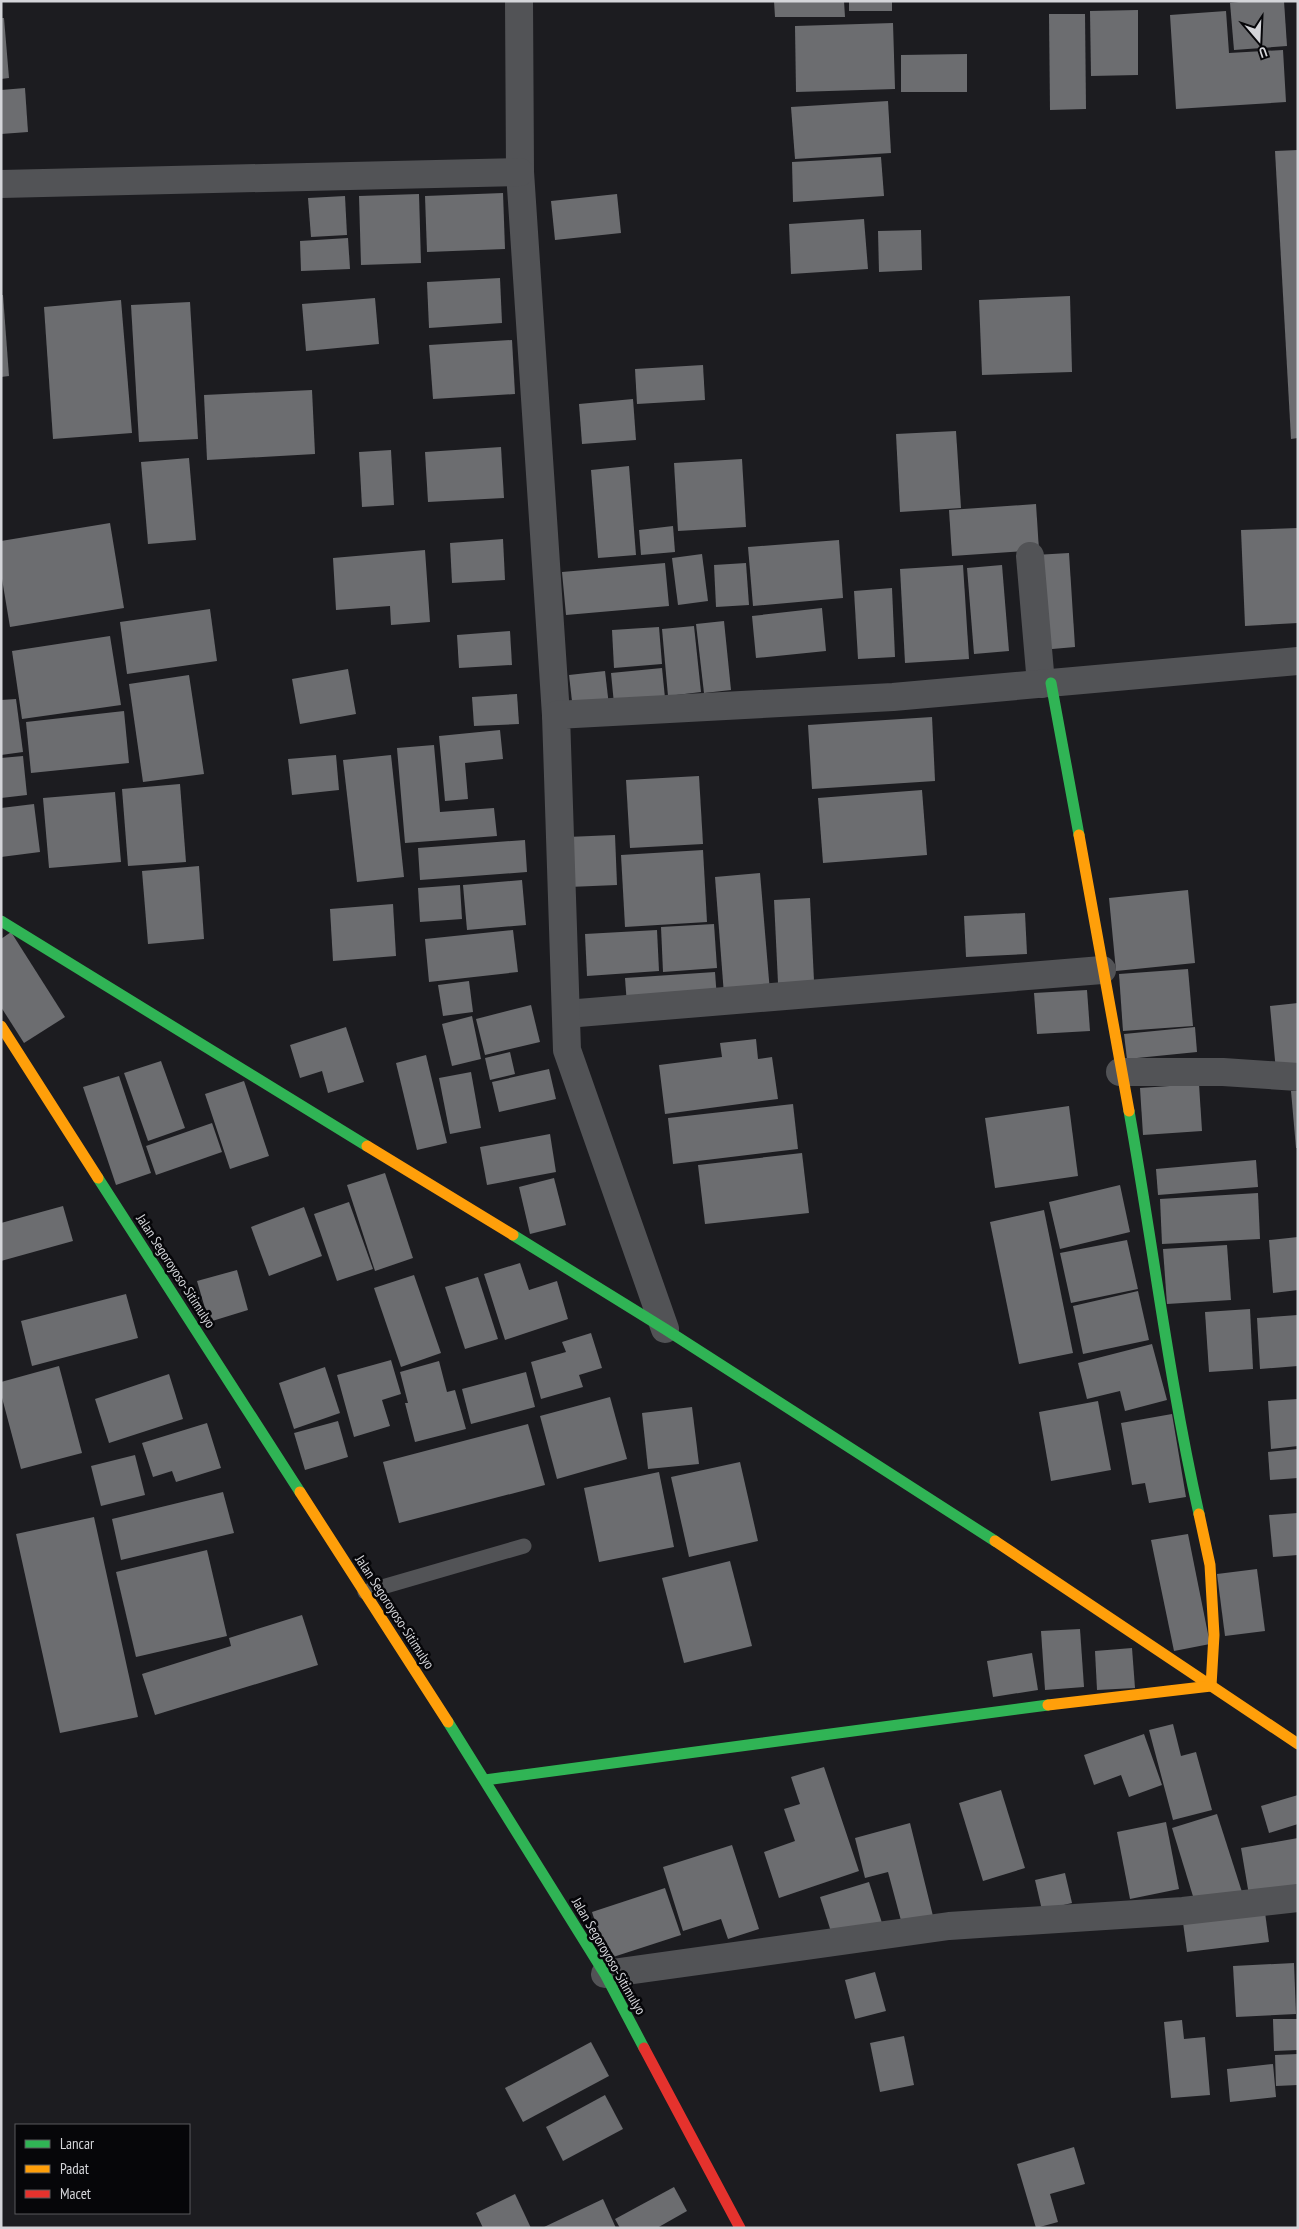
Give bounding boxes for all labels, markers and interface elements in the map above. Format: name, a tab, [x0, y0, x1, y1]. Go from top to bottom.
north arrow	[1234, 15, 1284, 65]
text: U	[1257, 43, 1270, 62]
street label: Jalan Segoroyoso-Sitimulyo	[132, 1210, 220, 1331]
street label: Jalan Segoroyoso-Sitimulyo	[351, 1551, 439, 1672]
street label: Jalan Segoroyoso-Sitimulyo	[568, 1893, 650, 2018]
legend	[15, 2124, 190, 2214]
text: Lancar	[60, 2134, 95, 2153]
text: Padat	[60, 2159, 89, 2178]
text: Macet	[60, 2184, 91, 2203]

